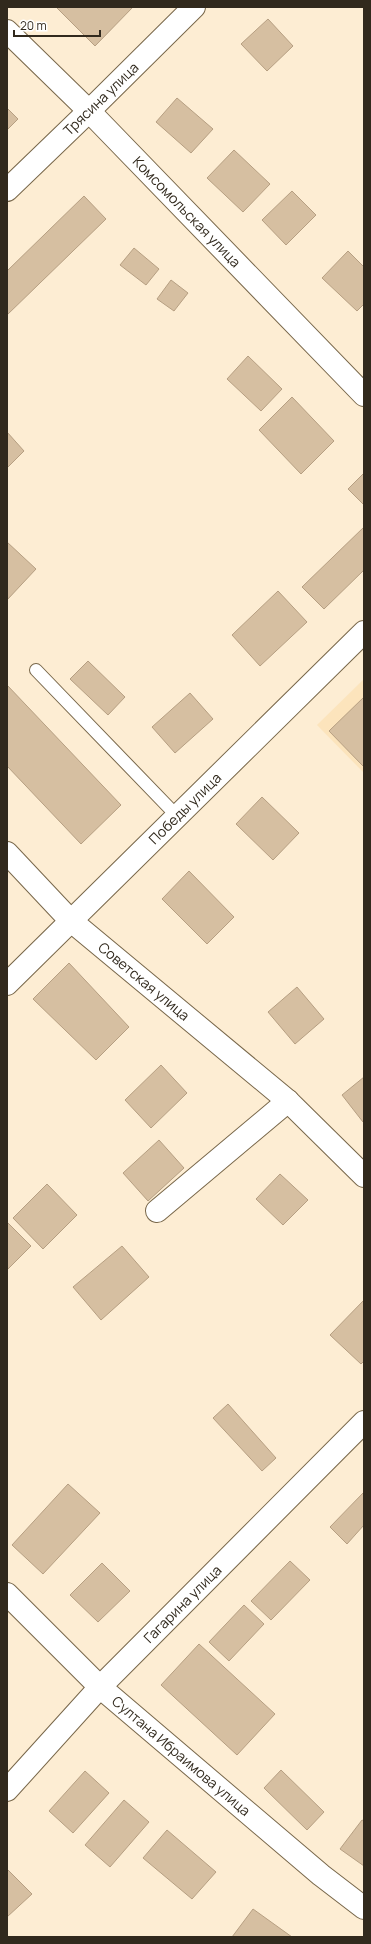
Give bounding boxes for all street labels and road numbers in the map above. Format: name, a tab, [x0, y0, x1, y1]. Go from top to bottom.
street label: Трясина улица	[59, 58, 142, 139]
street label: Комсомольская улица	[129, 152, 245, 271]
street label: Победы улица	[144, 768, 225, 848]
street label: Советская улица	[94, 937, 194, 1025]
street label: Гагарина улица	[139, 1561, 225, 1647]
street label: Султана Ибраимова улица	[108, 1691, 255, 1820]

